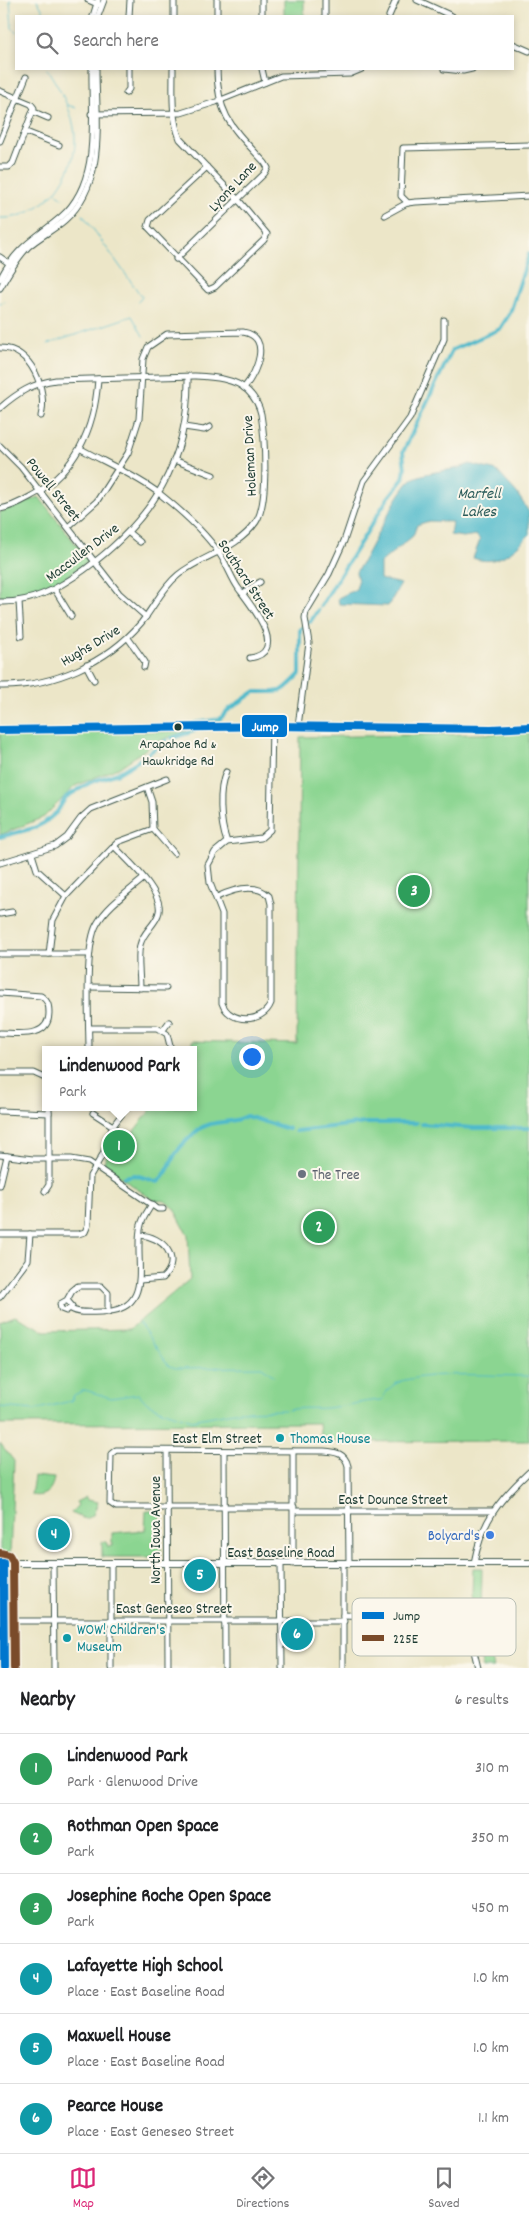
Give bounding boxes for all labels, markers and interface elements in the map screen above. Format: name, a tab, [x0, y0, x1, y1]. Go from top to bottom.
search box	[15, 15, 514, 70]
icon: search	[33, 29, 61, 57]
text: Search here	[73, 29, 159, 56]
street label: Lyons Lane	[204, 157, 263, 218]
street label: Holeman Drive	[238, 414, 264, 497]
street label: Powell Street	[20, 454, 85, 527]
water label: Marfell Lakes	[457, 483, 502, 524]
street label: Maccullen Drive	[42, 518, 125, 589]
street label: Southard Street	[211, 536, 280, 625]
street label: Hughs Drive	[57, 620, 125, 673]
line badge: Jump	[241, 714, 288, 738]
text: Jump	[251, 718, 279, 738]
marker: Arapahoe Rd & Hawkridge Rd	[173, 722, 183, 732]
place label: Arapahoe Rd & Hawkridge Rd	[139, 735, 217, 772]
pin: 3	[398, 872, 430, 910]
your location	[239, 1044, 265, 1070]
popup	[42, 1046, 197, 1111]
text: Lindenwood Park	[59, 1054, 180, 1081]
text: Park	[59, 1081, 86, 1104]
pin: 1	[103, 1127, 135, 1165]
place label: The Tree	[312, 1165, 360, 1187]
marker: The Tree	[296, 1168, 308, 1180]
pin: 2	[303, 1208, 335, 1246]
street label: East Elm Street	[172, 1429, 262, 1451]
place label: Thomas House	[290, 1429, 371, 1451]
marker: Thomas House	[274, 1432, 286, 1444]
street label: North Iowa Avenue	[146, 1476, 168, 1584]
street label: East Dounce Street	[338, 1490, 448, 1512]
pin: 4	[38, 1515, 70, 1553]
place label: Bolyard's	[428, 1526, 480, 1548]
marker: Bolyard's	[484, 1529, 496, 1541]
street label: East Baseline Road	[227, 1543, 335, 1565]
pin: 5	[184, 1556, 216, 1594]
legend	[352, 1598, 516, 1656]
street label: East Geneseo Street	[116, 1599, 233, 1621]
text: Jump	[393, 1607, 420, 1627]
pin: 6	[281, 1615, 313, 1653]
place label: WOW! Children's Museum	[77, 1620, 166, 1659]
text: 225E	[393, 1630, 419, 1650]
marker: WOW! Children's Museum	[61, 1632, 73, 1644]
text: Nearby	[20, 1686, 75, 1716]
text: 6 results	[454, 1689, 509, 1712]
text: Lindenwood Park	[67, 1744, 188, 1771]
text: 1	[34, 1757, 38, 1780]
text: 310 m	[475, 1757, 509, 1780]
text: Park · Glenwood Drive	[67, 1771, 198, 1794]
text: Rothman Open Space	[67, 1814, 219, 1841]
text: 2	[33, 1827, 40, 1850]
text: 350 m	[471, 1827, 509, 1850]
text: Park	[67, 1841, 94, 1864]
text: Josephine Roche Open Space	[67, 1884, 271, 1911]
text: 3	[32, 1897, 40, 1920]
text: 450 m	[472, 1897, 509, 1920]
text: Park	[67, 1911, 94, 1934]
text: Lafayette High School	[67, 1954, 223, 1981]
text: 4	[33, 1967, 39, 1990]
text: 1.0 km	[473, 1967, 509, 1990]
text: Place · East Baseline Road	[67, 1981, 225, 2004]
text: Maxwell House	[67, 2024, 171, 2051]
text: 5	[32, 2037, 40, 2060]
text: 1.0 km	[473, 2037, 509, 2060]
text: Place · East Baseline Road	[67, 2051, 225, 2074]
text: Pearce House	[67, 2094, 163, 2121]
text: 6	[32, 2107, 40, 2130]
text: 1.1 km	[478, 2107, 509, 2130]
text: Place · East Geneseo Street	[67, 2121, 234, 2144]
tab: Map	[69, 2164, 97, 2214]
tab: Directions	[236, 2164, 289, 2214]
tab: Saved	[428, 2164, 460, 2214]

